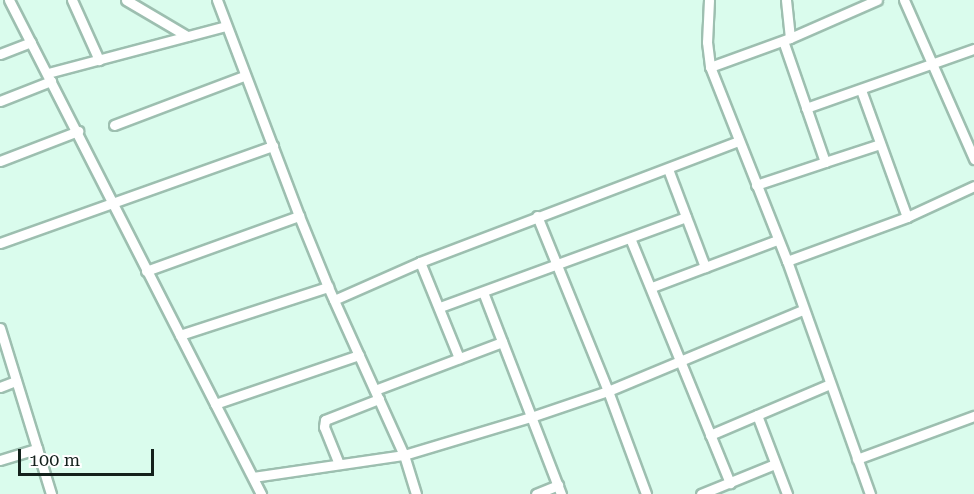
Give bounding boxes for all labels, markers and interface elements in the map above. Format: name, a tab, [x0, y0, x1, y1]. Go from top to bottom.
scale bar	[21, 437, 158, 475]
text: 100 m	[29, 449, 80, 470]

